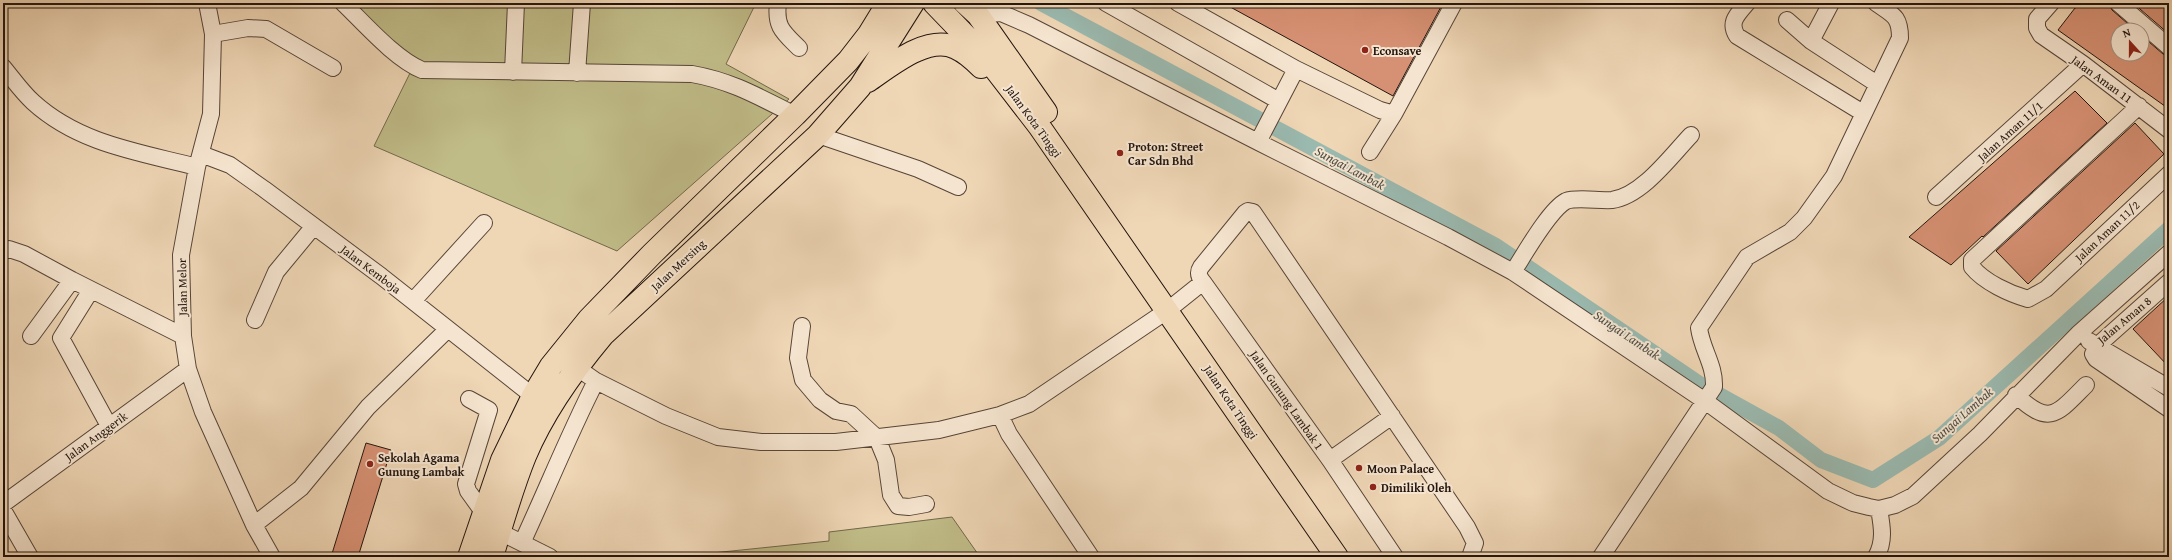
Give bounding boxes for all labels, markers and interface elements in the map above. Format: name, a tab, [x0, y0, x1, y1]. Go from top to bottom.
north arrow	[2110, 22, 2150, 62]
text: N	[2120, 24, 2133, 41]
place label: Econsave	[1373, 42, 1421, 59]
marker: Econsave	[1360, 45, 1370, 55]
street label: Jalan Aman 11	[2066, 50, 2136, 107]
street label: Jalan Kota Tinggi	[1001, 80, 1066, 161]
street label: Jalan Aman 11/1	[1972, 97, 2047, 166]
place label: Proton: Street Car Sdn Bhd	[1128, 138, 1204, 169]
water label: Sungai Lambak	[1312, 142, 1388, 194]
marker: Proton: Street Car Sdn Bhd	[1115, 148, 1125, 158]
street label: Jalan Aman 11/2	[2069, 196, 2143, 267]
street label: Jalan Mersing	[645, 235, 709, 296]
street label: Jalan Kemboja	[336, 239, 405, 298]
street label: Jalan Melor	[173, 258, 191, 318]
street label: Jalan Aman 8	[2092, 292, 2155, 349]
water label: Sungai Lambak	[1590, 306, 1664, 364]
street label: Jalan Gunung Lambak 1	[1245, 345, 1328, 453]
street label: Jalan Kota Tinggi	[1199, 360, 1262, 443]
water label: Sungai Lambak	[1927, 383, 1997, 447]
street label: Jalan Anggerik	[60, 407, 132, 466]
place label: Sekolah Agama Gunung Lambak	[378, 449, 465, 480]
marker: Sekolah Agama Gunung Lambak	[365, 459, 375, 469]
place label: Moon Palace	[1367, 460, 1434, 477]
marker: Moon Palace	[1354, 463, 1364, 473]
place label: Dimiliki Oleh	[1381, 479, 1451, 496]
marker: Dimiliki Oleh	[1368, 482, 1378, 492]

